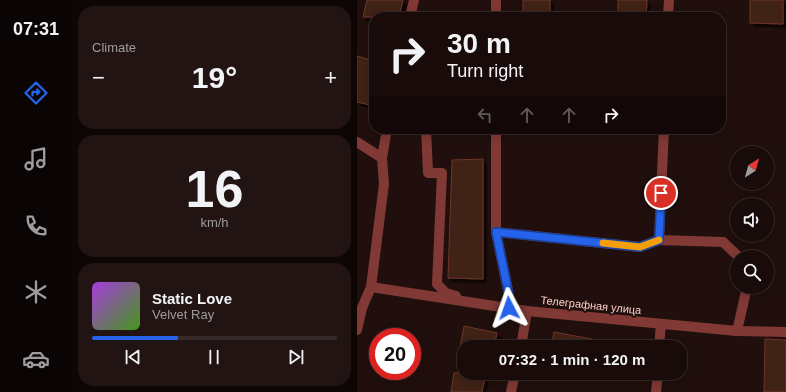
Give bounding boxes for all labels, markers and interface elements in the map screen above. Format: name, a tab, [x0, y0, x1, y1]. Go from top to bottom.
text: 07:31	[13, 19, 59, 39]
icon: right	[381, 28, 433, 80]
text: 30 m	[447, 28, 511, 59]
text: Climate	[92, 40, 136, 55]
text: 19°	[192, 61, 237, 94]
text: Turn right	[447, 61, 523, 81]
text: −	[92, 65, 105, 90]
text: +	[324, 65, 337, 90]
icon: directions	[22, 79, 50, 107]
icon: left	[474, 104, 496, 126]
icon: ahead	[516, 104, 538, 126]
icon: ahead	[558, 104, 580, 126]
icon: right	[600, 104, 622, 126]
icon: music	[22, 145, 50, 173]
north arrow	[730, 146, 774, 190]
map controls	[730, 146, 774, 294]
text: 16	[186, 160, 243, 218]
pin	[644, 176, 678, 210]
icon: arrive	[650, 182, 672, 204]
button: sound	[730, 198, 774, 242]
icon: phone	[22, 212, 50, 240]
text: km/h	[200, 215, 229, 230]
button: search	[730, 250, 774, 294]
icon: climate	[22, 278, 50, 306]
position arrow	[488, 287, 530, 329]
text: Static Love	[152, 290, 232, 307]
street label: Телеграфная улица	[540, 294, 643, 316]
text: Velvet Ray	[152, 307, 214, 322]
speed limit sign: 20	[369, 328, 421, 380]
icon: car	[22, 345, 50, 373]
icon: previous	[122, 346, 144, 368]
icon: pause	[203, 346, 225, 368]
icon: next	[285, 346, 307, 368]
text: 07:32 · 1 min · 120 m	[499, 351, 645, 368]

